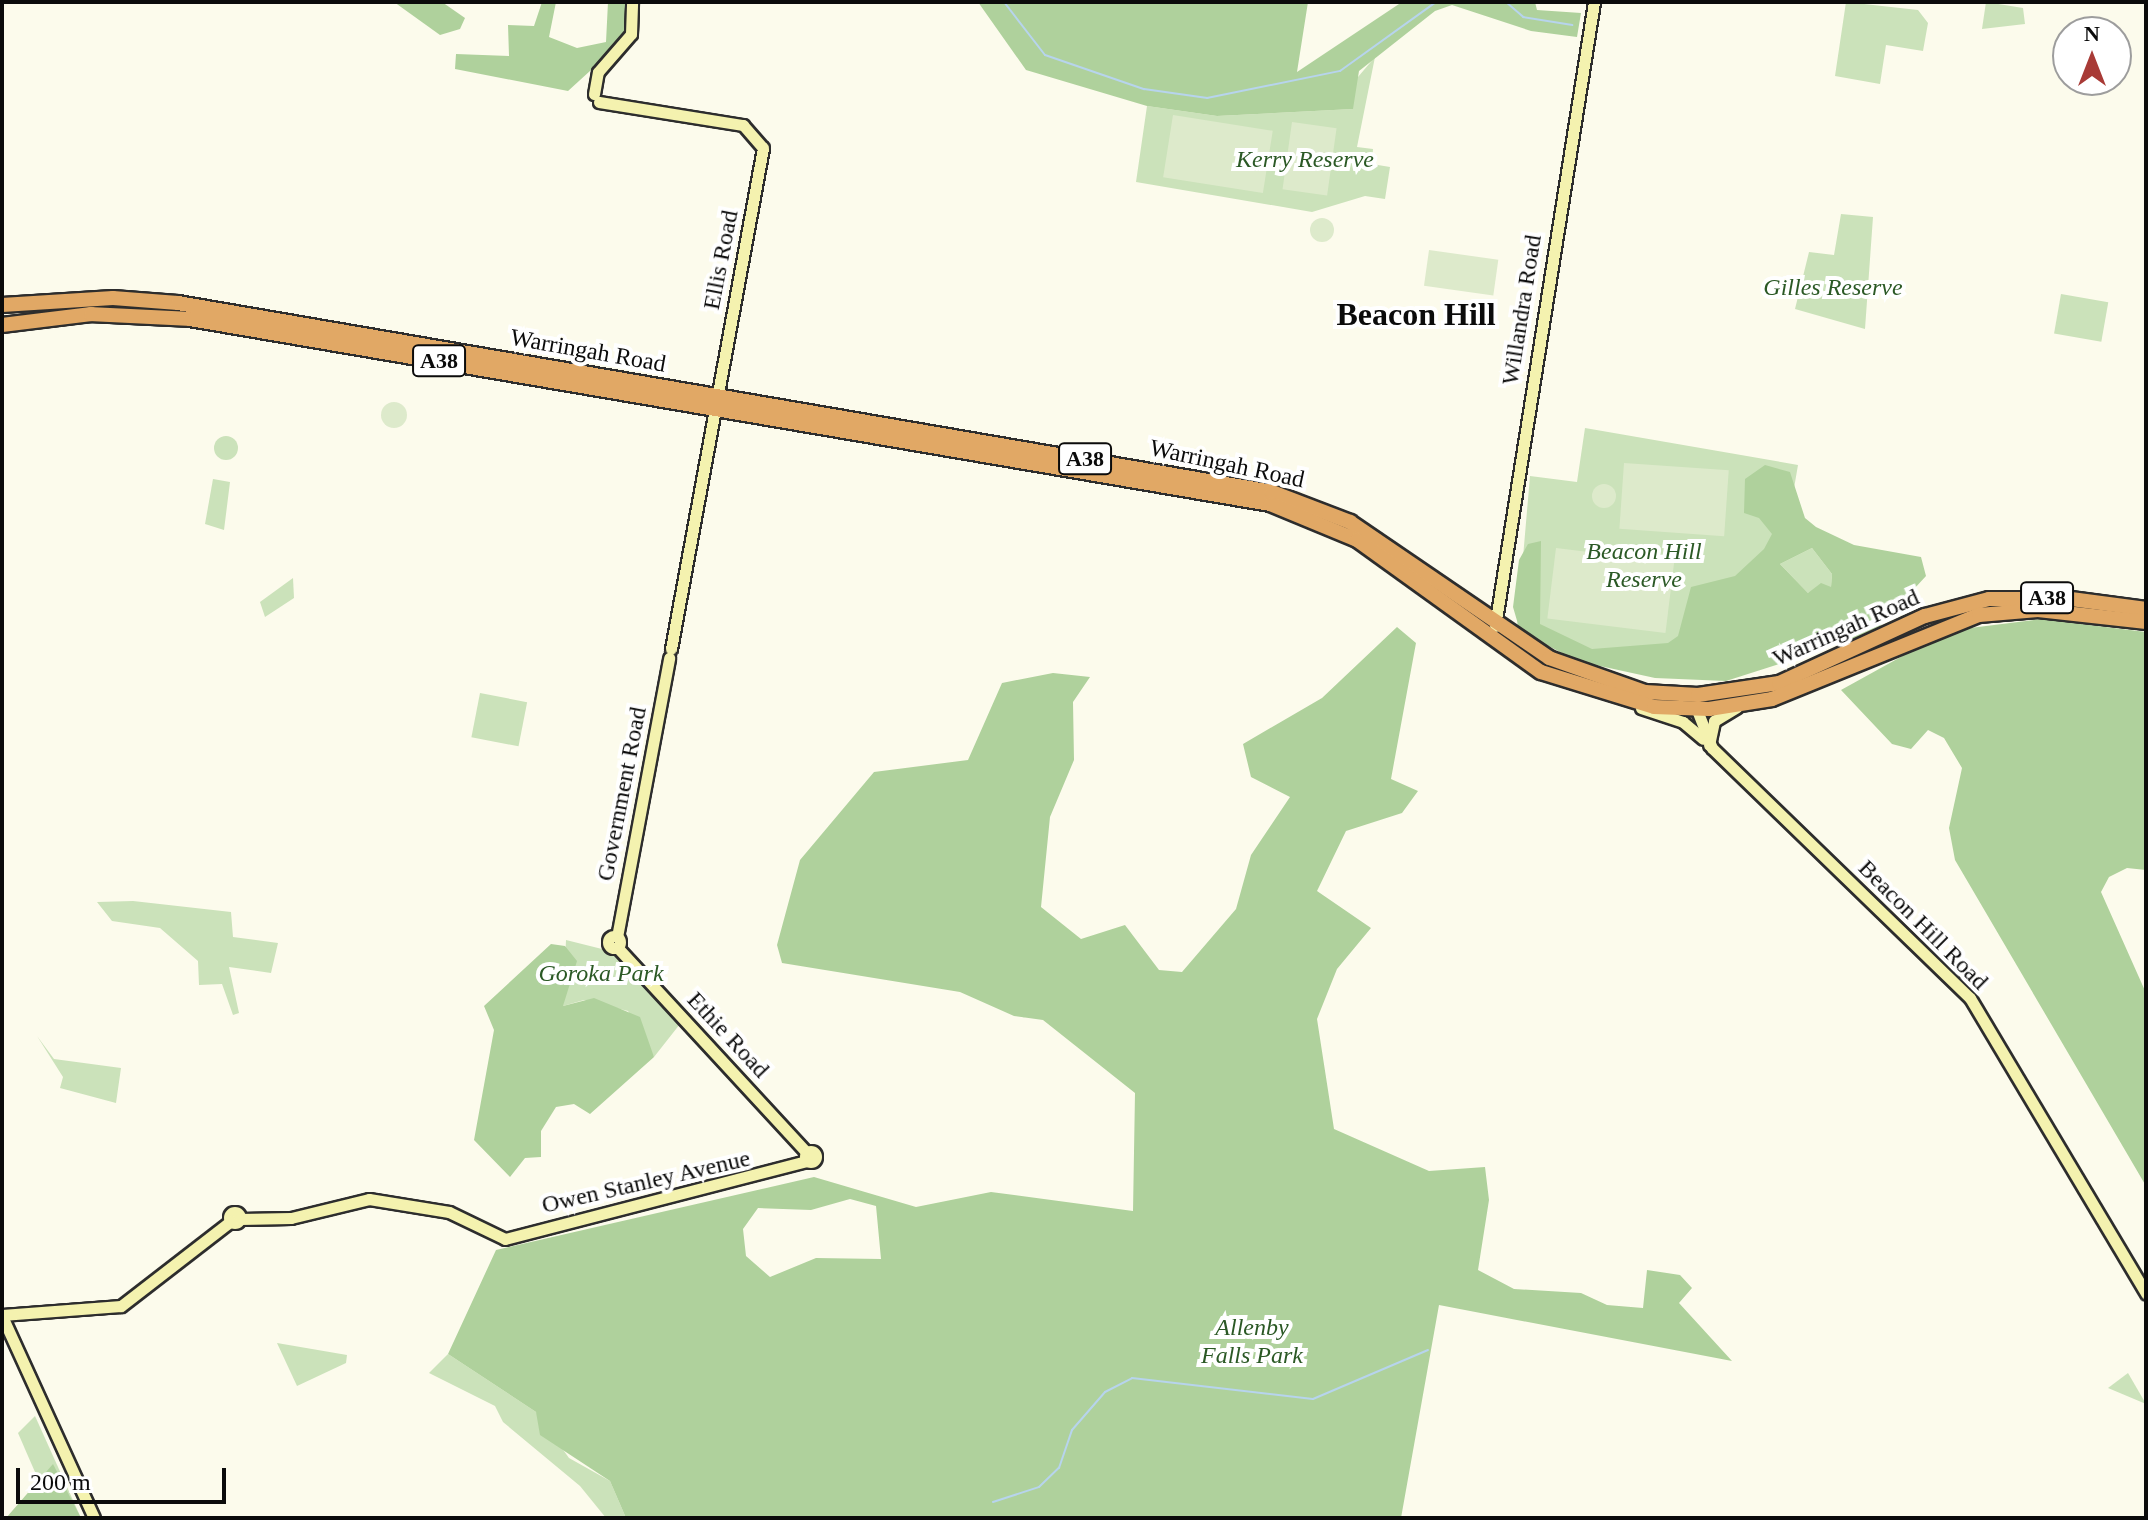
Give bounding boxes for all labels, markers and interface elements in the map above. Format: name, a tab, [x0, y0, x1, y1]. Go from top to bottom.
north arrow	[2052, 16, 2132, 96]
text: N	[2084, 21, 2100, 46]
park label: Kerry Reserve	[1236, 146, 1374, 174]
street label: Ellis Road	[697, 208, 745, 312]
street label: Willandra Road	[1496, 233, 1548, 387]
park label: Gilles Reserve	[1763, 274, 1903, 302]
district label: Beacon Hill	[1336, 295, 1496, 333]
street label: Warringah Road	[508, 323, 668, 379]
road number: A38	[411, 343, 467, 379]
street label: Warringah Road	[1147, 434, 1307, 494]
road number: A38	[1057, 441, 1113, 477]
park label: Beacon Hill Reserve	[1586, 538, 1702, 594]
road number: A38	[2019, 580, 2075, 616]
street label: Warringah Road	[1768, 583, 1924, 673]
street label: Government Road	[591, 705, 653, 883]
street label: Beacon Hill Road	[1852, 854, 1994, 996]
park label: Goroka Park	[538, 960, 664, 988]
street label: Ethie Road	[681, 986, 775, 1084]
street label: Owen Stanley Avenue	[538, 1144, 754, 1220]
park label: Allenby Falls Park	[1201, 1314, 1303, 1370]
scale bar	[20, 1452, 230, 1502]
text: 200 m	[30, 1469, 91, 1495]

